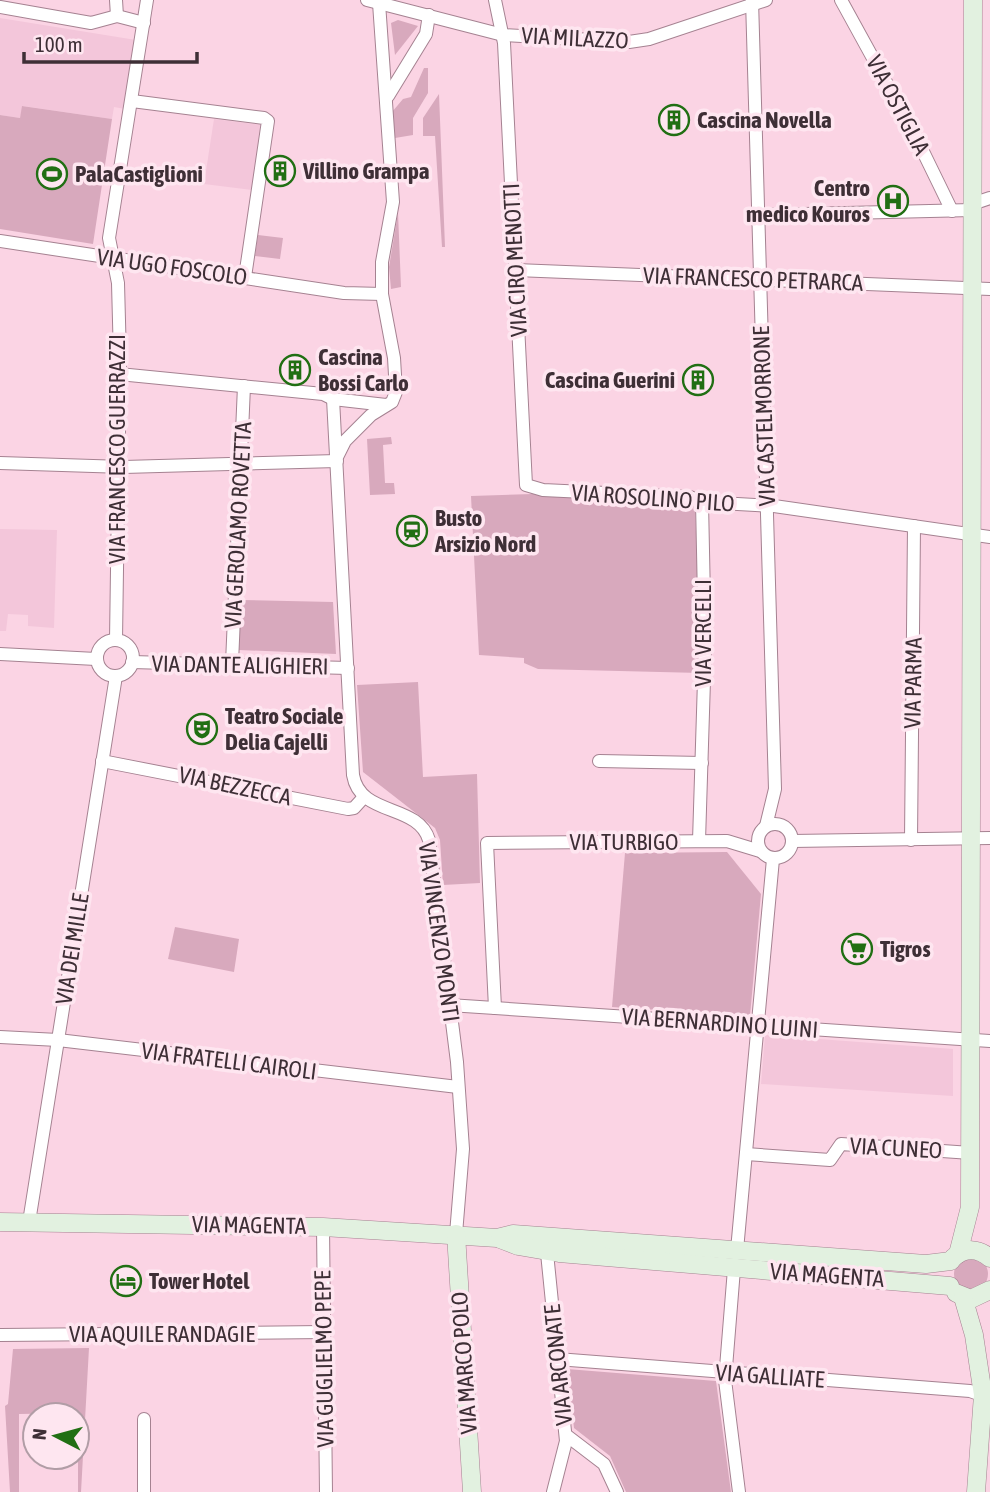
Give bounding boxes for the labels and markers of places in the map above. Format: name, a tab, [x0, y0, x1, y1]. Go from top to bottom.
building icon: Cascina Novella	[657, 103, 691, 137]
place label: Cascina Novella	[697, 107, 832, 133]
building icon: Villino Grampa	[263, 154, 297, 188]
sports icon: PalaCastiglioni	[35, 157, 69, 191]
place label: Villino Grampa	[302, 158, 430, 184]
place label: PalaCastiglioni	[75, 161, 203, 187]
place label: Centro medico Kouros	[746, 175, 870, 227]
hospital icon: Centro medico Kouros	[876, 184, 910, 218]
place label: Cascina Bossi Carlo	[318, 344, 409, 396]
building icon: Cascina Bossi Carlo	[278, 353, 312, 387]
building icon: Cascina Guerini	[681, 363, 715, 397]
place label: Cascina Guerini	[545, 367, 675, 393]
place label: Busto Arsizio Nord	[434, 505, 536, 557]
station icon: Busto Arsizio Nord	[395, 514, 429, 548]
place label: Teatro Sociale Delia Cajelli	[225, 703, 344, 755]
theatre icon: Teatro Sociale Delia Cajelli	[185, 712, 219, 746]
supermarket icon: Tigros	[840, 932, 874, 966]
place label: Tigros	[880, 936, 931, 962]
hotel icon: Tower Hotel	[109, 1264, 143, 1298]
place label: Tower Hotel	[149, 1268, 250, 1294]

